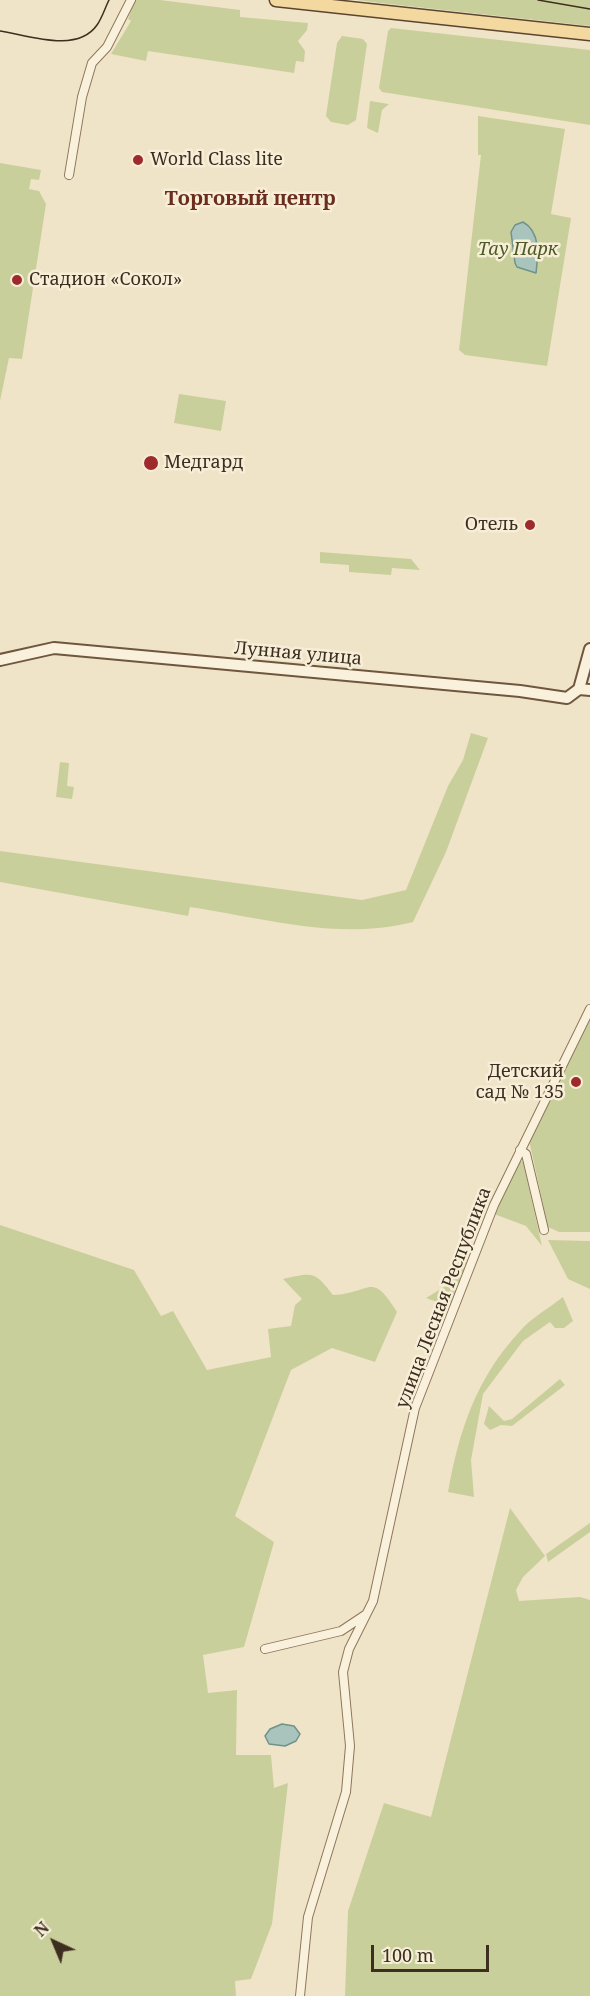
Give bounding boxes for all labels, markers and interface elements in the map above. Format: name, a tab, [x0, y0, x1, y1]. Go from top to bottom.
place label: World Class lite	[150, 149, 283, 171]
marker: World Class lite	[131, 153, 145, 167]
district label: Торговый центр	[164, 187, 336, 211]
park label: Тау Парк	[478, 239, 558, 261]
place label: Стадион «Сокол»	[29, 269, 182, 291]
marker: Стадион «Сокол»	[10, 273, 24, 287]
place label: Медгард	[164, 452, 243, 474]
marker: Медгард	[142, 454, 160, 472]
place label: Отель	[465, 514, 518, 536]
marker: Отель	[523, 518, 537, 532]
street label: Лунная улица	[233, 638, 363, 670]
place label: Детский сад № 135	[476, 1061, 564, 1104]
marker: Детский сад № 135	[569, 1075, 583, 1089]
street label: улица Лесная Республика	[392, 1184, 496, 1412]
north arrow	[24, 1912, 84, 1972]
text: N	[29, 1917, 54, 1941]
scale bar	[374, 1933, 492, 1971]
text: 100 m	[382, 1943, 434, 1967]

